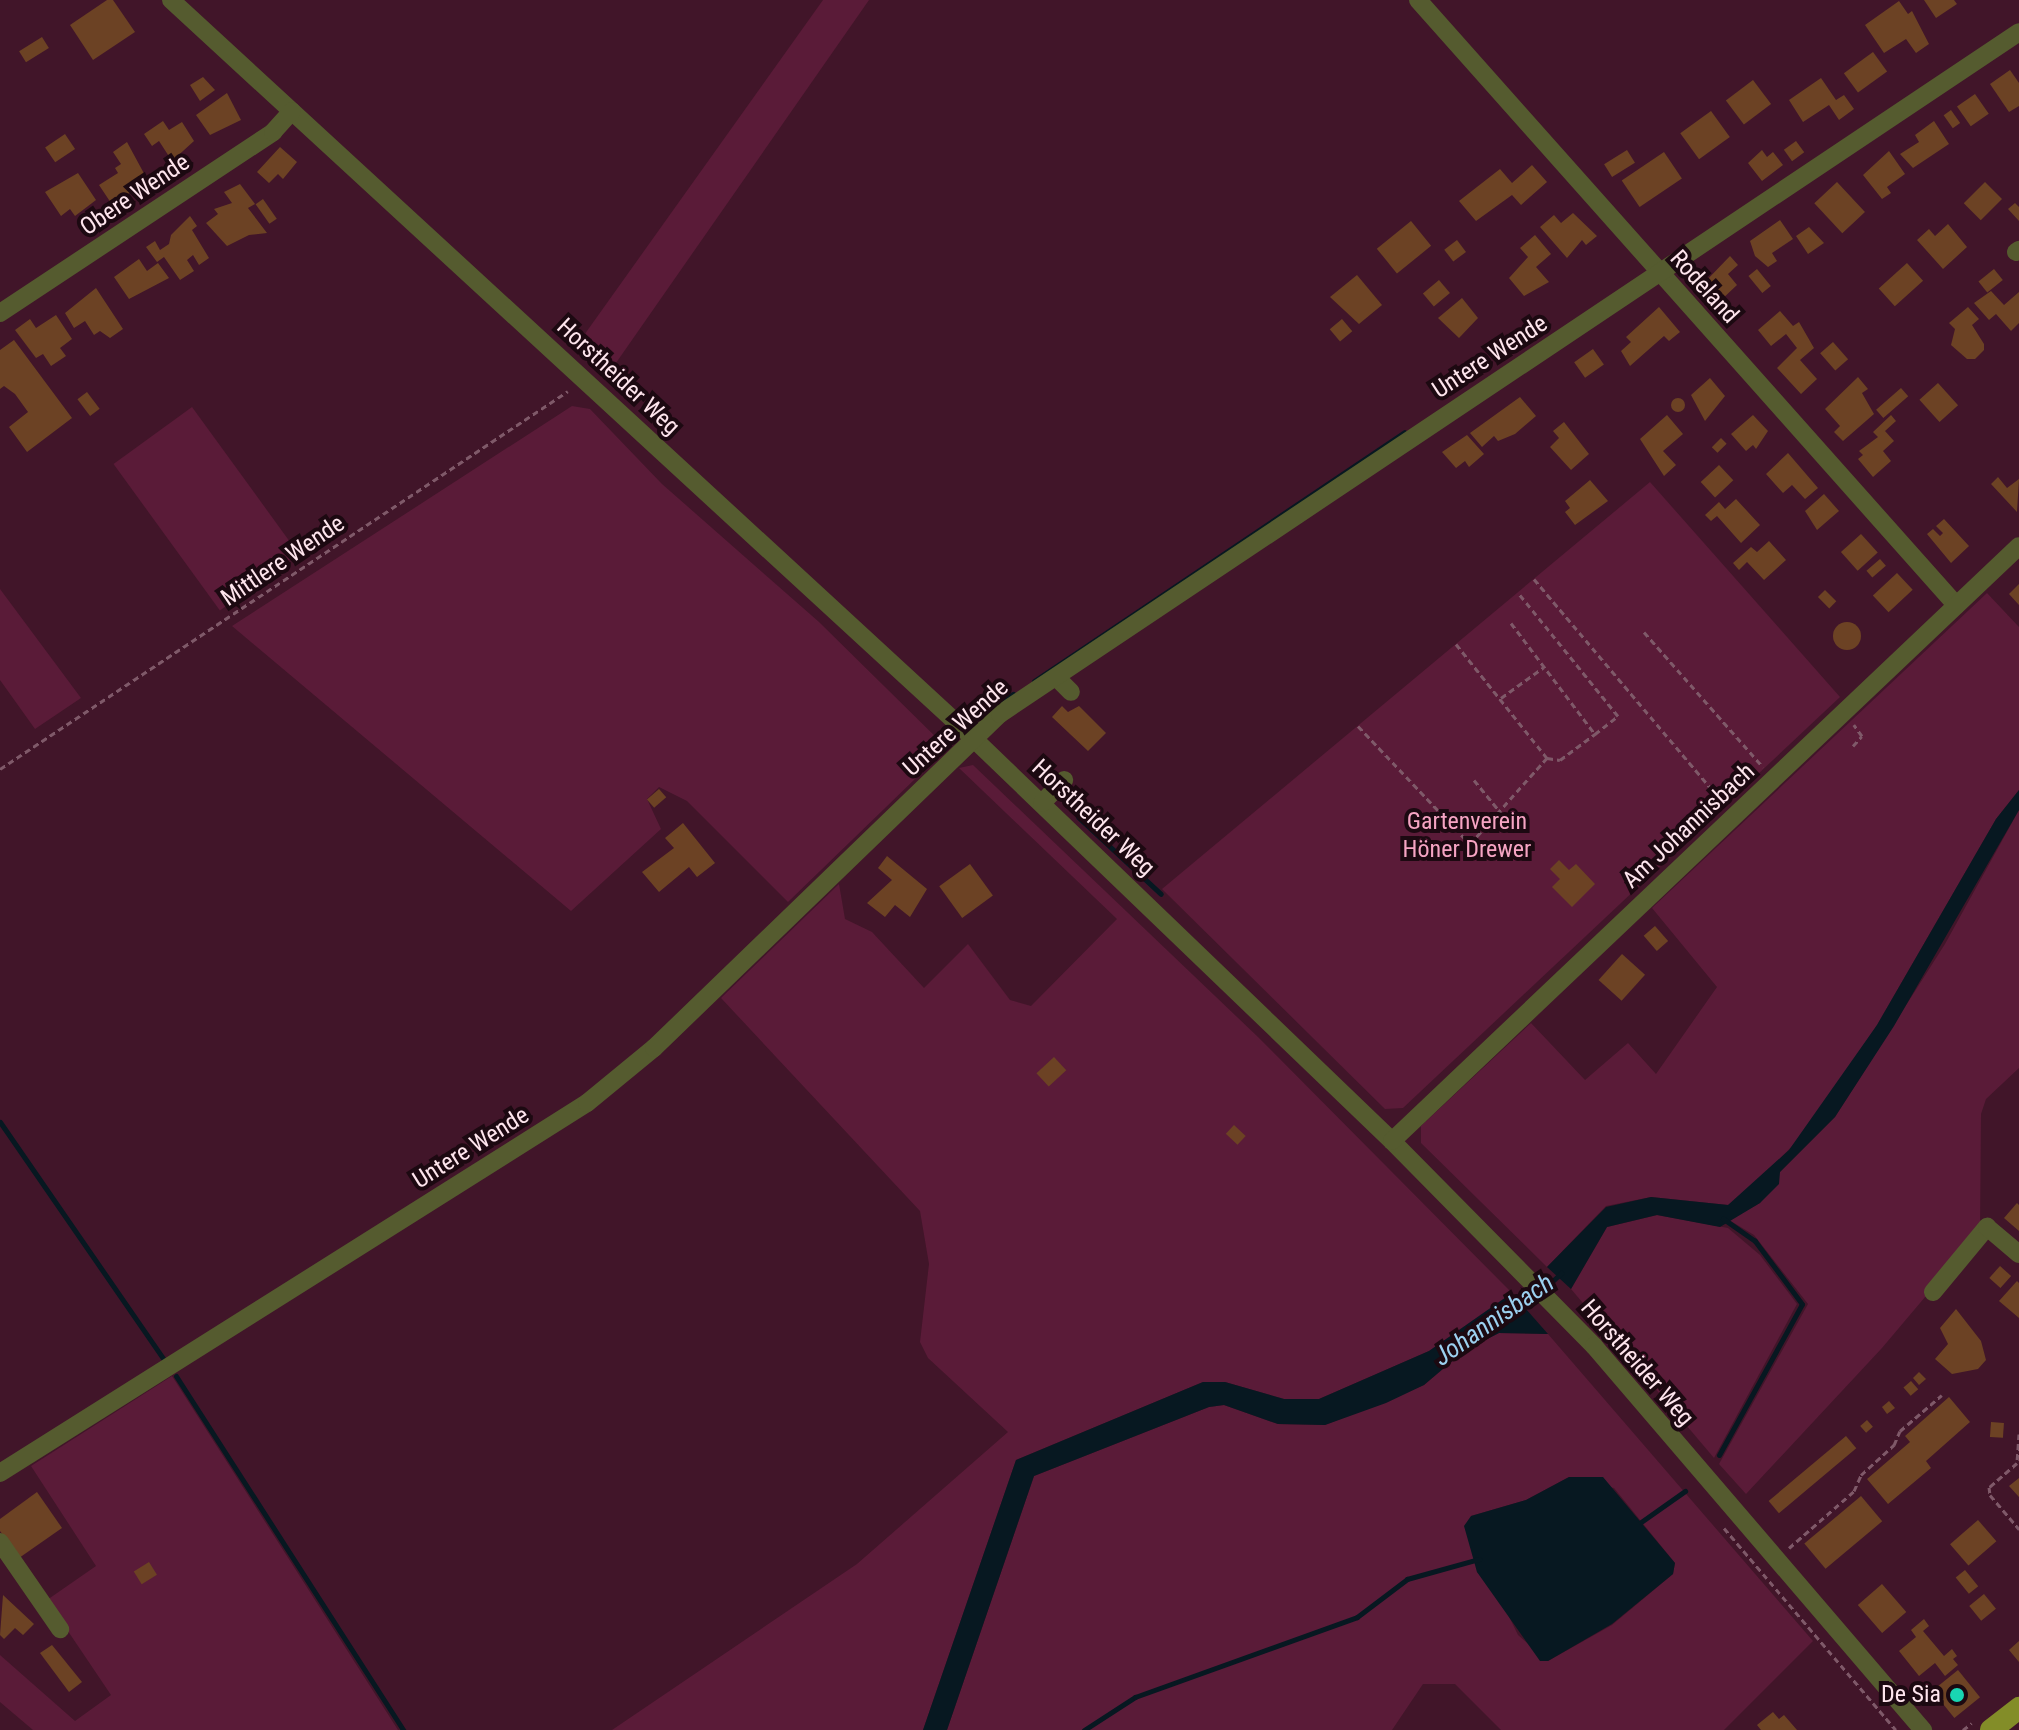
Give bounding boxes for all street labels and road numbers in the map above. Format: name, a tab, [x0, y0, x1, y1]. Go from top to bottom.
street label: Obere Wende	[75, 148, 195, 242]
street label: Rodeland	[1664, 244, 1744, 330]
street label: Untere Wende	[1427, 309, 1553, 405]
street label: Horstheider Weg	[551, 313, 685, 441]
street label: Mittlere Wende	[216, 509, 350, 613]
street label: Untere Wende	[898, 673, 1014, 783]
street label: Horstheider Weg	[1026, 754, 1160, 882]
street label: Am Johannisbach	[1617, 758, 1761, 894]
street label: Untere Wende	[408, 1101, 534, 1195]
street label: Horstheider Weg	[1574, 1294, 1700, 1432]

